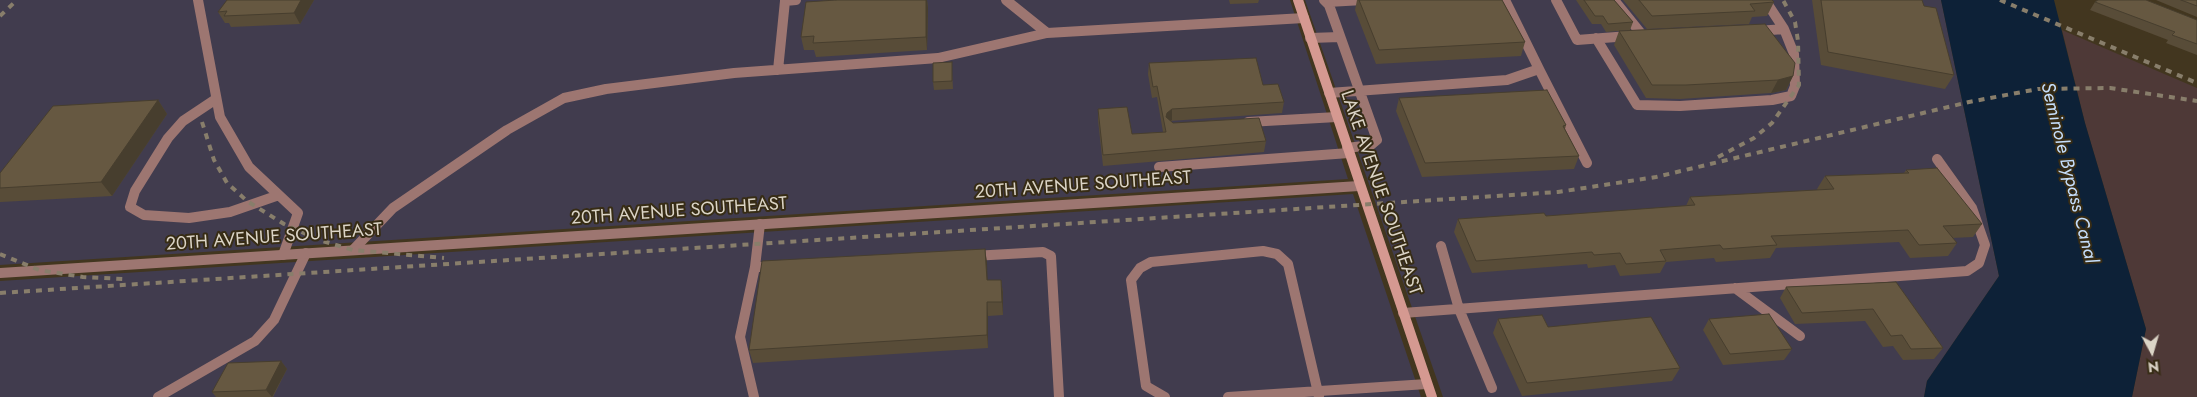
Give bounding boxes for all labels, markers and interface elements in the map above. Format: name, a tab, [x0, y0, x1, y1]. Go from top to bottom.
water label: Seminole Bypass Canal	[2034, 80, 2102, 266]
street label: LAKE AVENUE SOUTHEAST	[1335, 88, 1425, 298]
street label: 20TH AVENUE SOUTHEAST	[974, 168, 1192, 204]
street label: 20TH AVENUE SOUTHEAST	[570, 194, 788, 230]
street label: 20TH AVENUE SOUTHEAST	[165, 220, 383, 256]
north arrow	[2127, 327, 2177, 377]
text: N	[2147, 356, 2160, 377]

